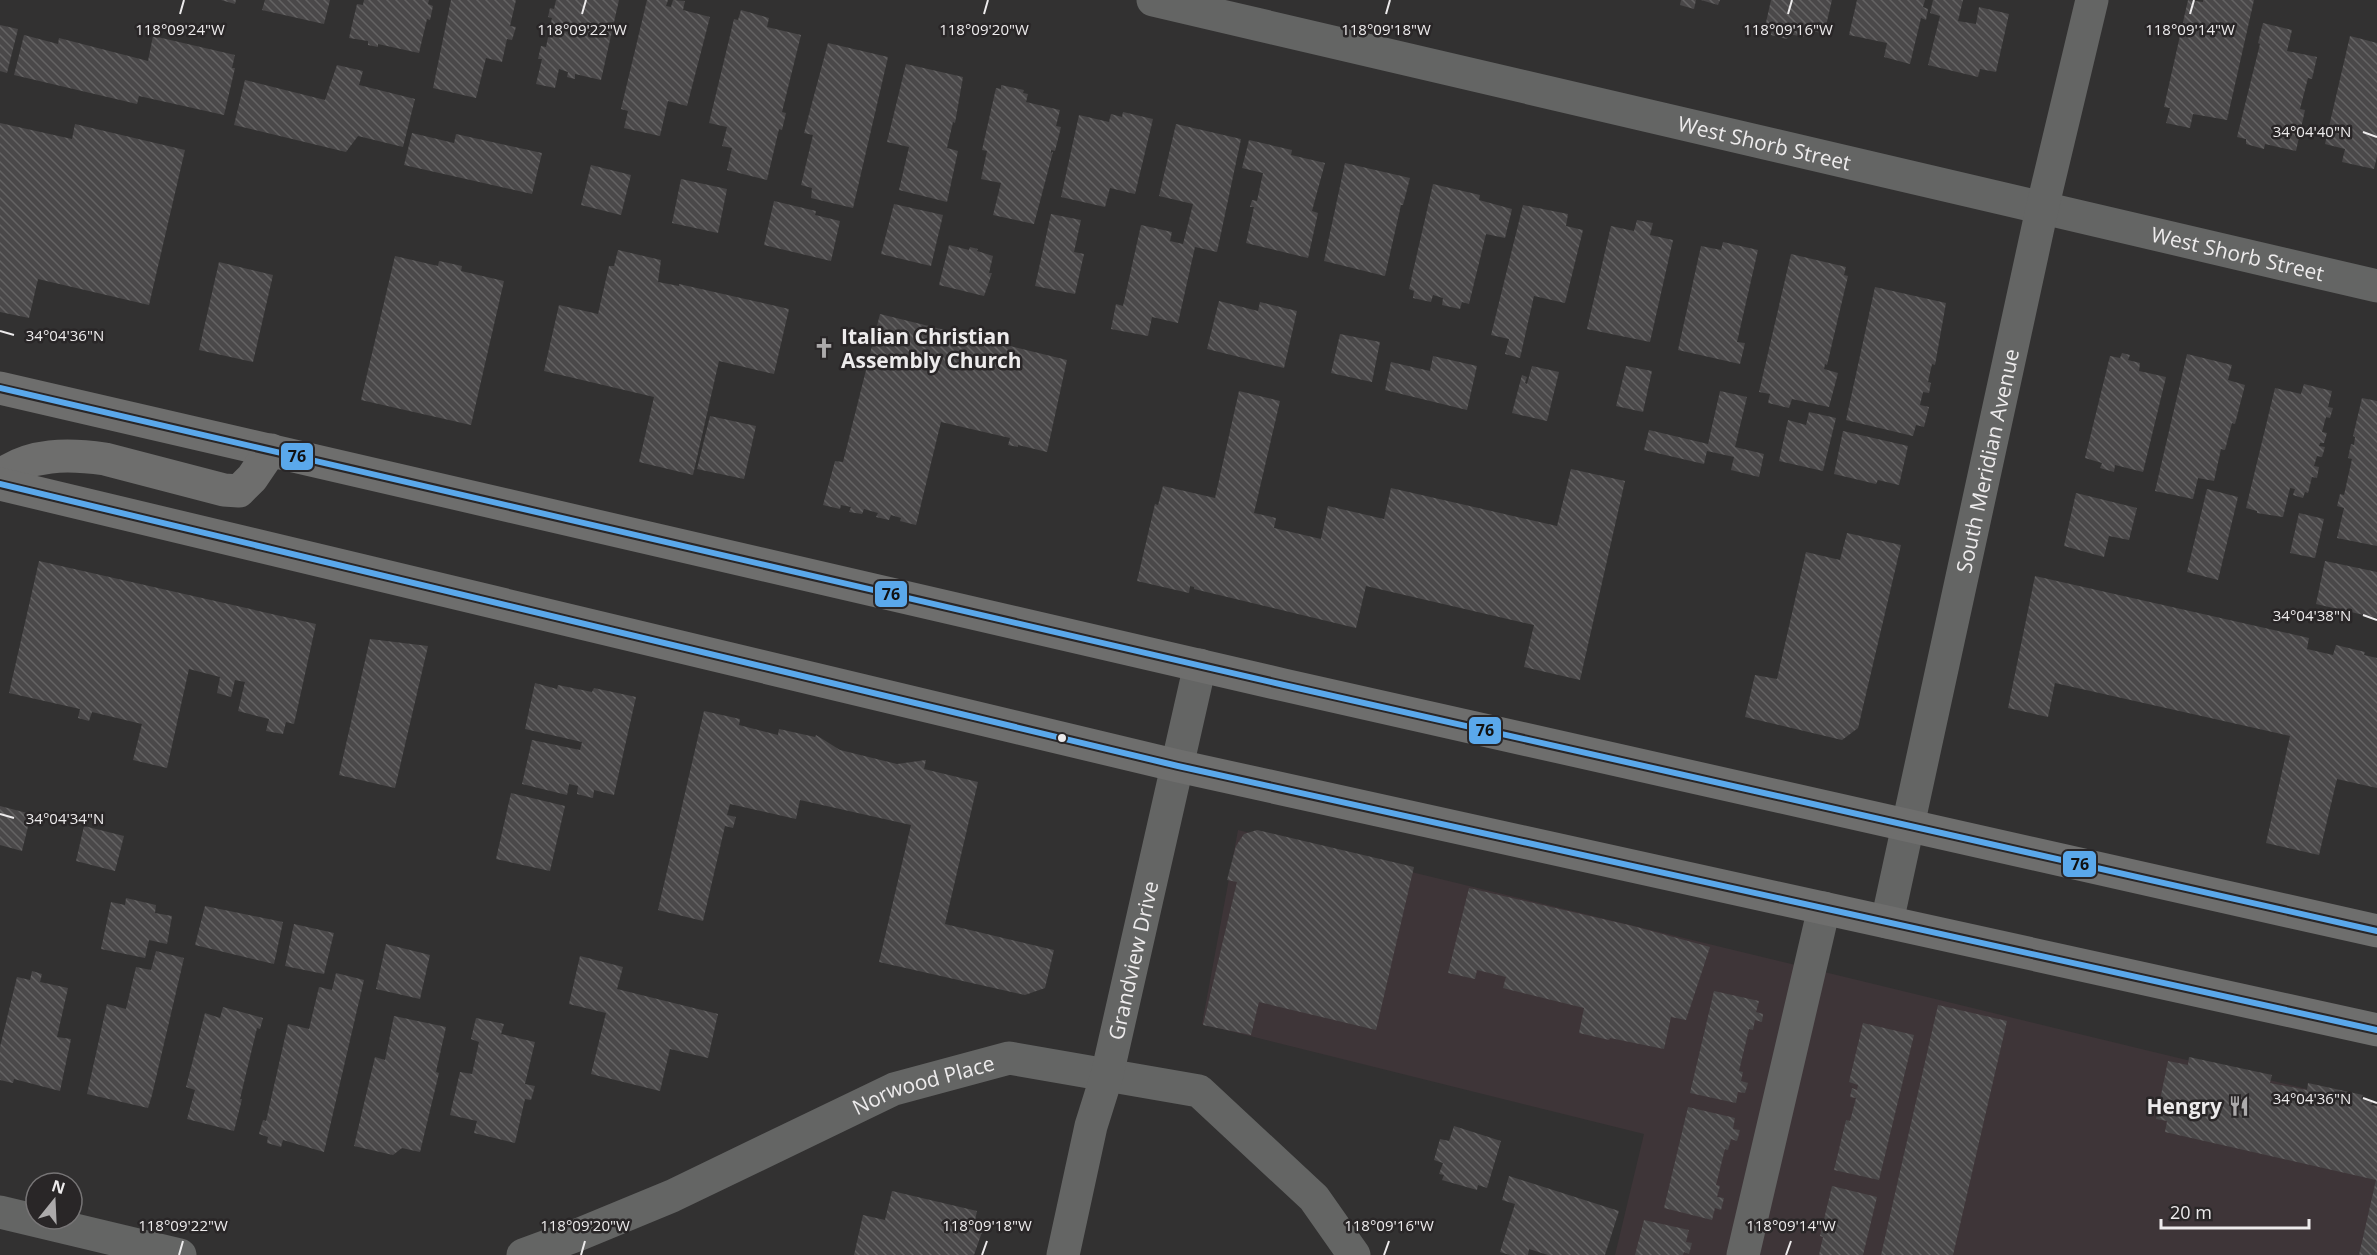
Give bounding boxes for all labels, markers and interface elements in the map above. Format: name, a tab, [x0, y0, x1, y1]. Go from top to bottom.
text: 118°09'24"W	[135, 19, 225, 39]
text: 118°09'22"W	[537, 19, 627, 39]
text: 118°09'20"W	[939, 19, 1029, 39]
text: 118°09'18"W	[1341, 19, 1431, 39]
text: 118°09'16"W	[1743, 19, 1833, 39]
text: 118°09'14"W	[2145, 19, 2235, 39]
street label: West Shorb Street	[1675, 109, 1854, 177]
text: 34°04'40"N	[2273, 121, 2351, 141]
street label: West Shorb Street	[2148, 220, 2327, 287]
place label: Italian Christian Assembly Church	[841, 322, 1022, 374]
text: 34°04'36"N	[26, 325, 104, 345]
church icon: Italian Christian Assembly Church	[812, 336, 836, 360]
street label: South Meridian Avenue	[1949, 346, 2025, 576]
line badge: 76	[280, 442, 314, 471]
text: 76	[288, 445, 306, 467]
line badge: 76	[874, 580, 908, 608]
text: 76	[882, 583, 900, 605]
text: 34°04'38"N	[2273, 605, 2351, 625]
line badge: 76	[1468, 716, 1502, 745]
text: 76	[1476, 719, 1494, 741]
unlabelled marker	[1056, 732, 1068, 744]
text: 34°04'34"N	[26, 808, 104, 828]
line badge: 76	[2062, 850, 2097, 878]
text: 76	[2071, 853, 2089, 875]
street label: Grandview Drive	[1101, 878, 1165, 1043]
street label: Norwood Place	[847, 1049, 998, 1121]
text: 34°04'36"N	[2273, 1088, 2351, 1108]
place label: Hengry	[2146, 1092, 2222, 1120]
restaurant icon: Hengry	[2227, 1094, 2251, 1118]
north arrow	[24, 1171, 84, 1231]
text: N	[49, 1174, 68, 1199]
scale bar	[2161, 1192, 2310, 1230]
text: 20 m	[2170, 1200, 2212, 1224]
text: 118°09'22"W	[138, 1215, 228, 1235]
text: 118°09'20"W	[540, 1215, 630, 1235]
text: 118°09'18"W	[942, 1215, 1032, 1235]
text: 118°09'16"W	[1344, 1215, 1434, 1235]
text: 118°09'14"W	[1746, 1215, 1836, 1235]

